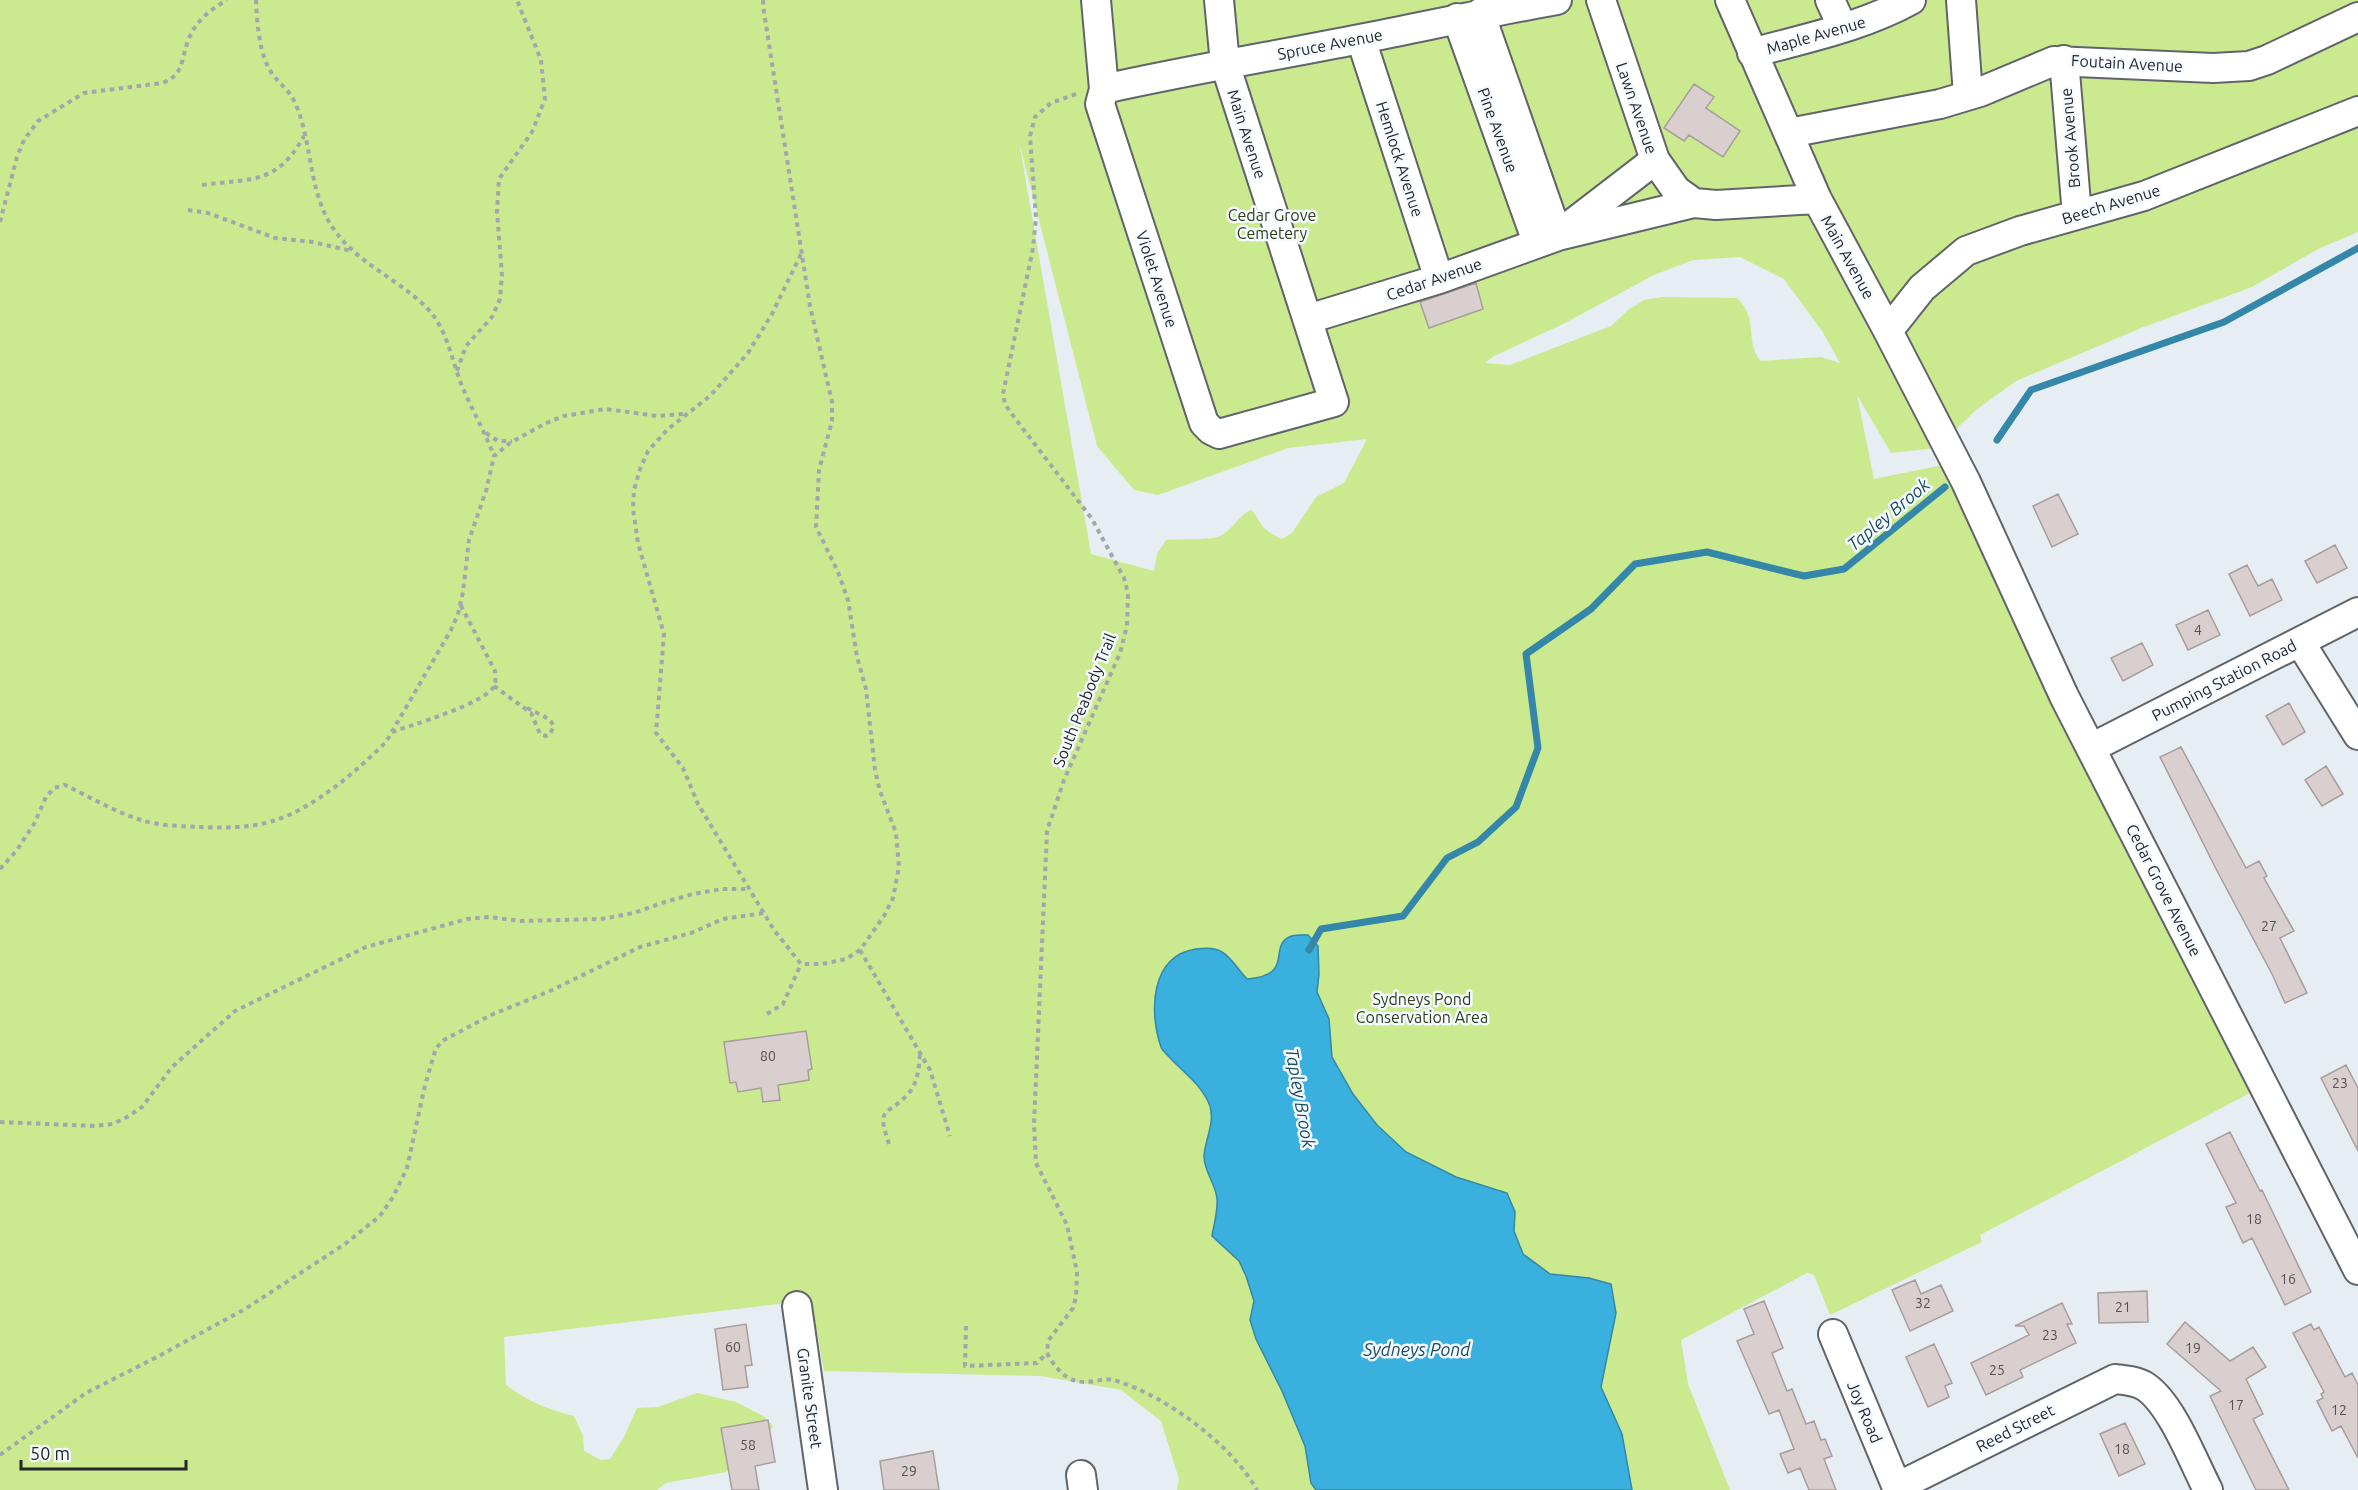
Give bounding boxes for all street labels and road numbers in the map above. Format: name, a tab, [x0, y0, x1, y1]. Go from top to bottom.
street label: Maple Avenue	[1764, 12, 1868, 58]
street label: Spruce Avenue	[1276, 25, 1384, 63]
street label: Foutain Avenue	[2071, 51, 2183, 75]
street label: Lawn Avenue	[1613, 60, 1661, 156]
street label: Pine Avenue	[1474, 85, 1522, 175]
street label: Main Avenue	[1224, 87, 1270, 181]
street label: Brook Avenue	[2057, 87, 2083, 189]
street label: Hemlock Avenue	[1373, 99, 1427, 219]
street label: Beech Avenue	[2060, 180, 2162, 228]
street label: Main Avenue	[1818, 212, 1878, 302]
street label: Violet Avenue	[1133, 228, 1181, 330]
street label: Cedar Avenue	[1384, 254, 1484, 304]
street label: South Peabody Trail	[1049, 631, 1119, 769]
street label: Pumping Station Road	[2149, 636, 2299, 724]
street label: Cedar Grove Avenue	[2123, 821, 2205, 959]
street label: Granite Street	[794, 1347, 826, 1450]
street label: Joy Road	[1844, 1378, 1886, 1446]
street label: Reed Street	[1973, 1400, 2058, 1455]

